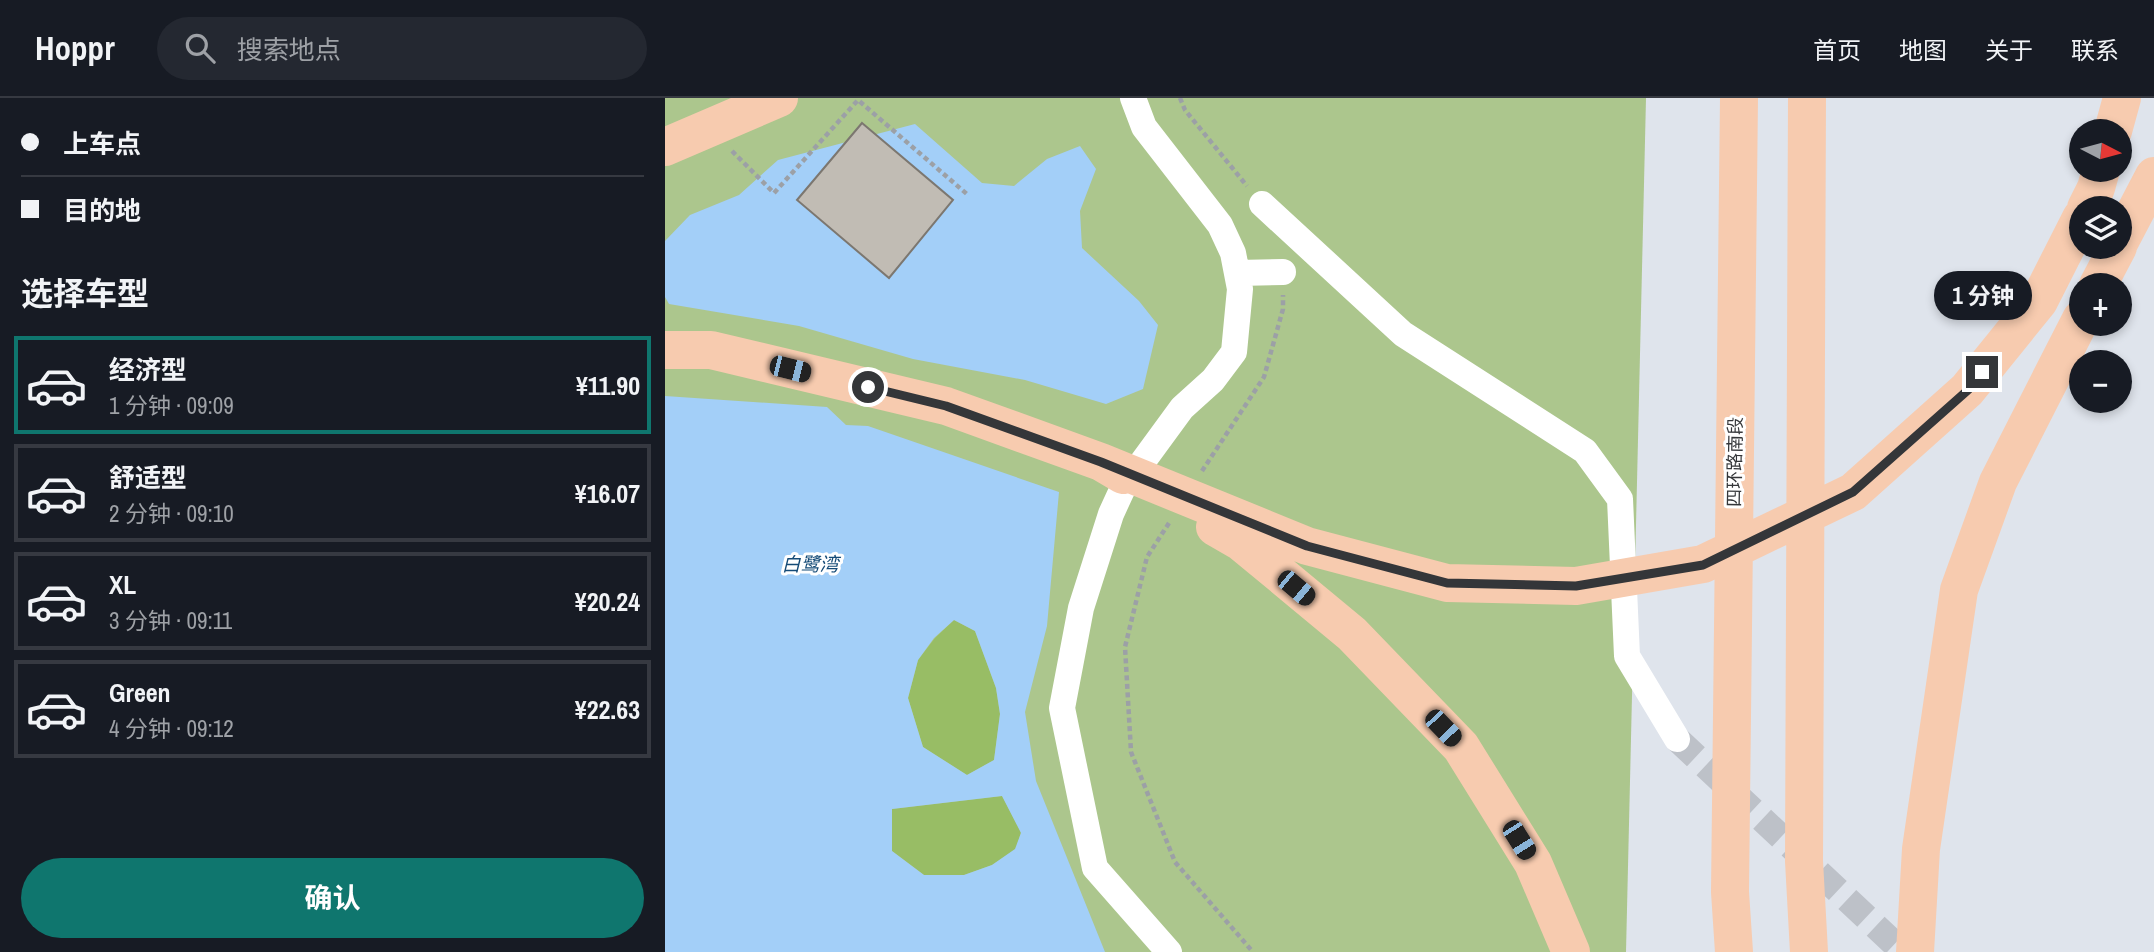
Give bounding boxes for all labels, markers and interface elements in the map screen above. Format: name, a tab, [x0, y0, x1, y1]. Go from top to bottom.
search box	[157, 17, 647, 80]
text: Hoppr	[35, 26, 115, 70]
icon: search	[181, 29, 219, 67]
text: 搜索地点	[237, 32, 341, 67]
text: 首页	[1813, 34, 1861, 66]
text: 地图	[1899, 34, 1947, 66]
text: 关于	[1985, 34, 2033, 66]
text: 联系	[2071, 34, 2119, 66]
north arrow	[2069, 119, 2131, 182]
map controls	[2069, 119, 2132, 413]
text: 上车点	[63, 126, 141, 161]
text: 目的地	[63, 193, 141, 228]
button: layers	[2069, 196, 2132, 259]
callout: 1 分钟	[1933, 271, 2031, 320]
text: 选择车型	[21, 272, 149, 315]
button: +	[2069, 273, 2132, 336]
text: 1 分钟	[1952, 280, 2014, 311]
button: −	[2069, 350, 2132, 413]
text: 经济型	[109, 352, 187, 387]
icon: car	[25, 354, 88, 417]
car	[768, 354, 813, 384]
route end	[1966, 356, 1998, 388]
text: ¥11.90	[576, 368, 640, 403]
route start	[852, 371, 884, 403]
text: 1 分钟 · 09:09	[109, 390, 234, 421]
street label: 四环路南段	[1721, 417, 1748, 507]
text: 舒适型	[109, 460, 187, 495]
icon: car	[25, 462, 88, 525]
text: ¥16.07	[575, 476, 640, 511]
text: 2 分钟 · 09:10	[109, 498, 234, 529]
water label: 白鹭湾	[781, 551, 841, 577]
car	[1274, 566, 1319, 610]
text: XL	[109, 567, 136, 602]
icon: car	[25, 570, 88, 633]
text: ¥20.24	[575, 584, 640, 619]
text: 3 分钟 · 09:11	[109, 605, 232, 636]
text: Green	[109, 675, 171, 710]
icon: car	[25, 678, 88, 741]
text: ¥22.63	[575, 692, 640, 727]
car	[1421, 706, 1466, 750]
text: 4 分钟 · 09:12	[109, 713, 234, 744]
car	[1499, 817, 1540, 863]
button: 确认	[21, 858, 644, 938]

